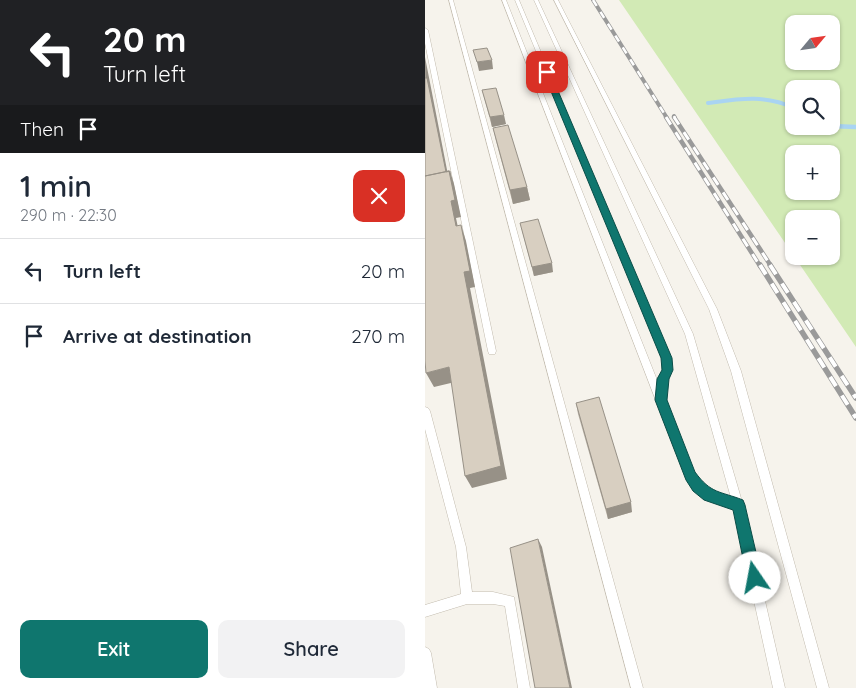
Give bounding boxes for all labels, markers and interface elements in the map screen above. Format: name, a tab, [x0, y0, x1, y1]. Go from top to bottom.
north arrow	[785, 15, 840, 70]
map controls	[785, 15, 840, 265]
text: 20 m	[103, 17, 186, 61]
icon: left	[20, 20, 85, 85]
pin	[526, 51, 568, 93]
icon: arrive	[533, 58, 561, 86]
text: Turn left	[103, 60, 186, 88]
button: search	[785, 80, 840, 135]
icon: arrive	[74, 115, 102, 143]
text: Then	[20, 117, 64, 141]
button: +	[785, 145, 840, 200]
text: 1 min	[20, 167, 92, 205]
button: close	[353, 170, 405, 222]
text: 290 m · 22:30	[20, 205, 117, 225]
button: −	[785, 210, 840, 265]
icon: left	[20, 257, 48, 285]
text: Turn left	[63, 259, 141, 283]
text: 20 m	[361, 259, 405, 283]
icon: arrive	[20, 322, 48, 350]
text: Arrive at destination	[63, 324, 252, 348]
text: 270 m	[351, 324, 405, 348]
position arrow	[728, 551, 780, 603]
button: Exit	[20, 620, 208, 678]
button: Share	[218, 620, 405, 678]

